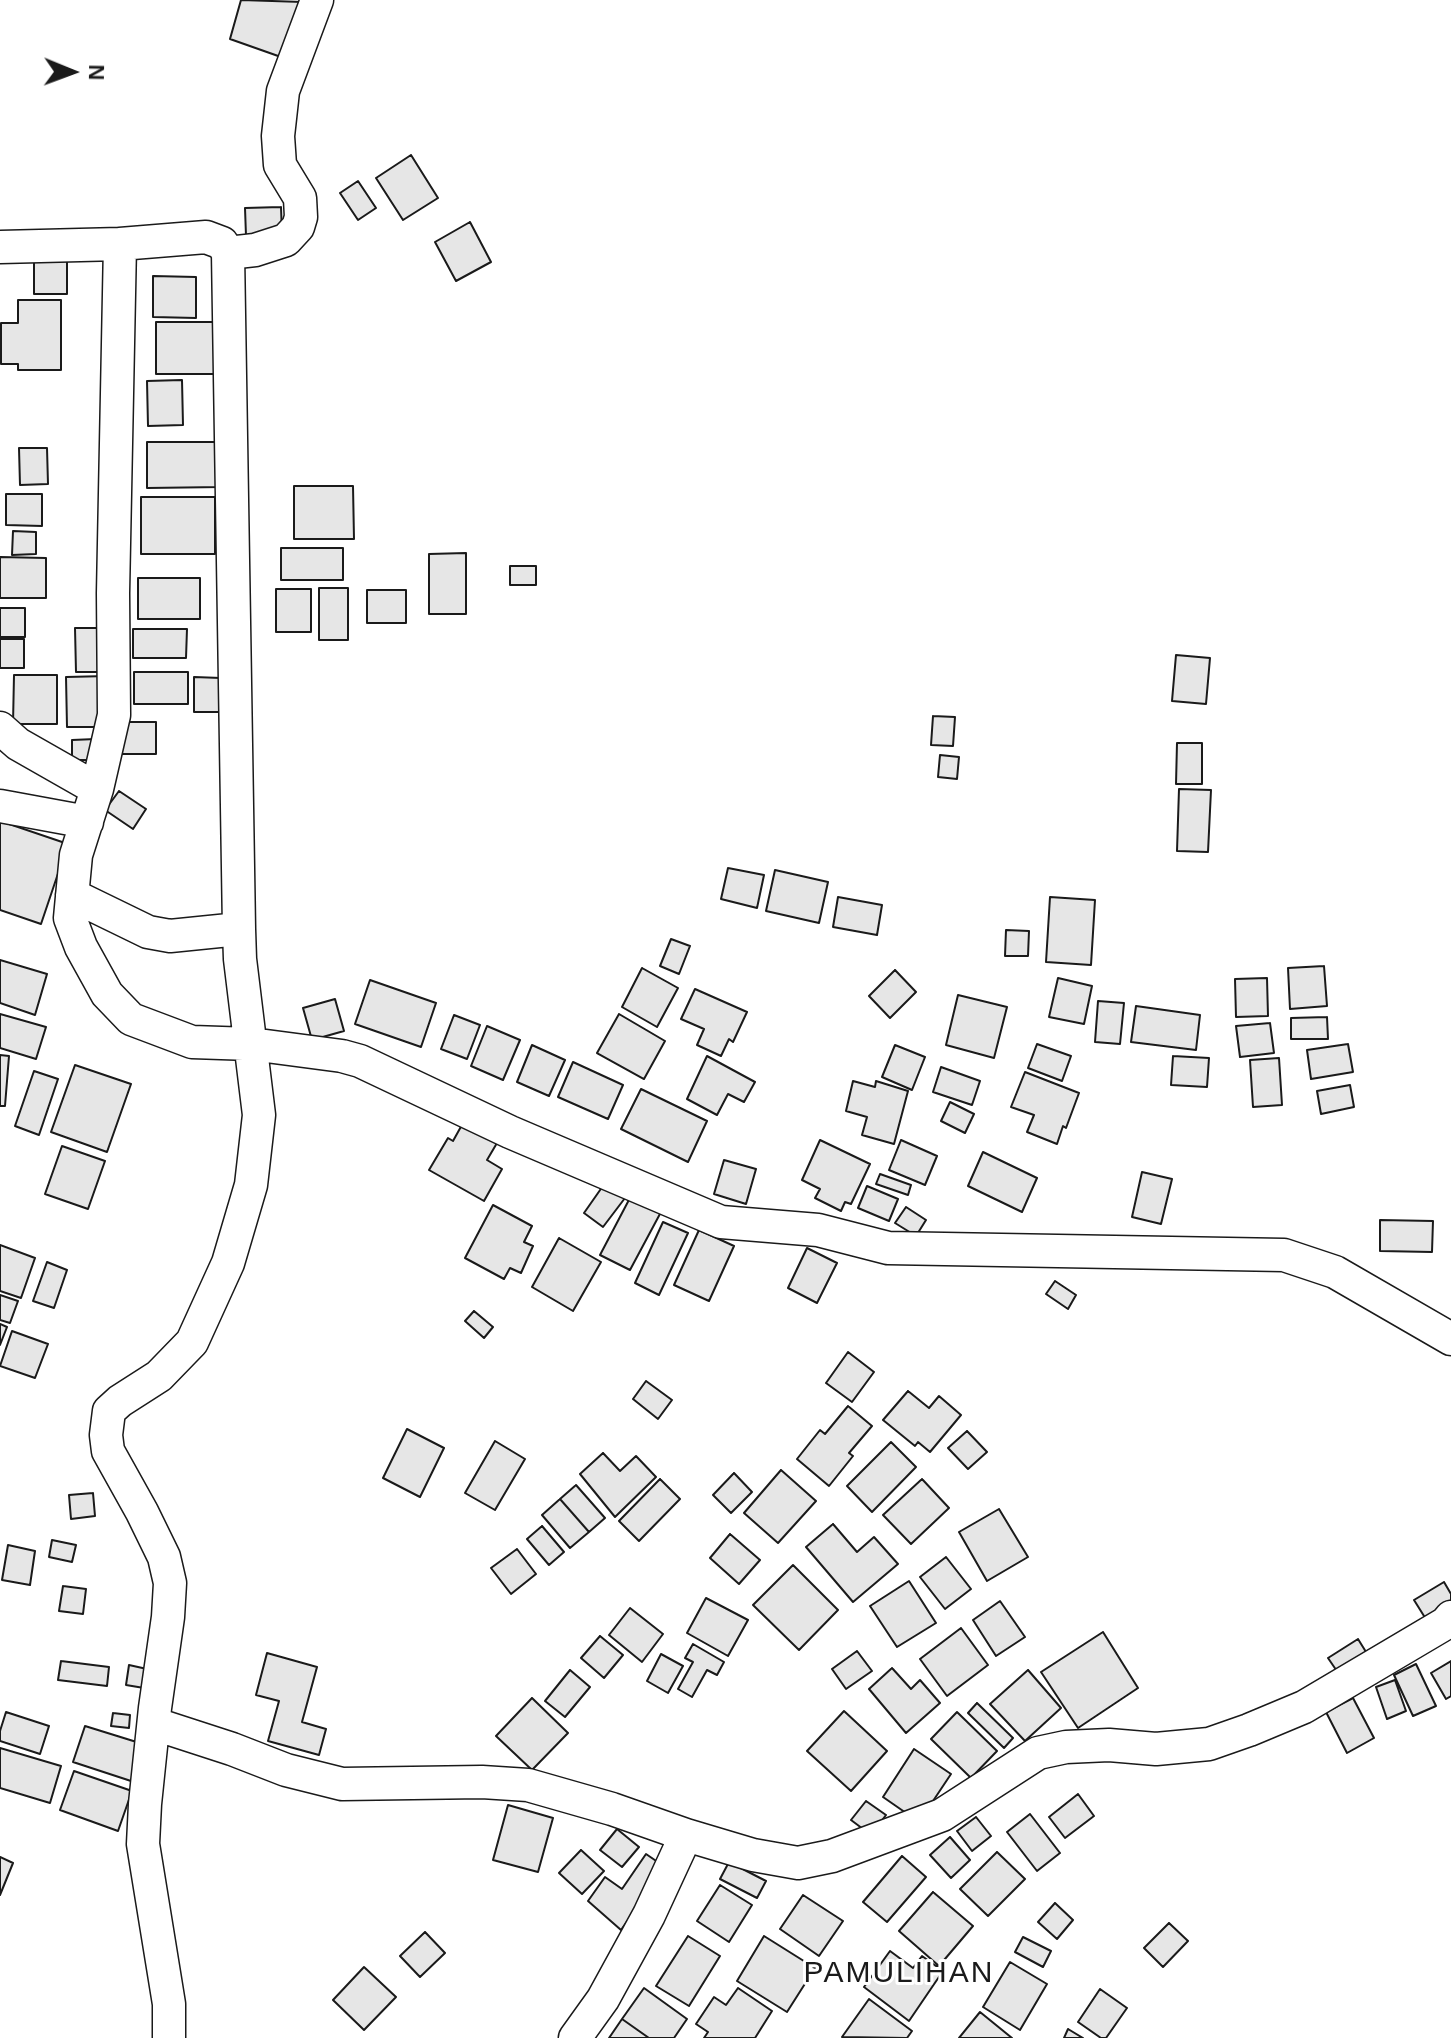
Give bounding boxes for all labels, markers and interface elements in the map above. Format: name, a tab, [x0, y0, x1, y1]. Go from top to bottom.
north arrow	[32, 32, 112, 112]
text: N	[84, 64, 109, 81]
district label: PAMULIHAN	[804, 1956, 994, 1992]

